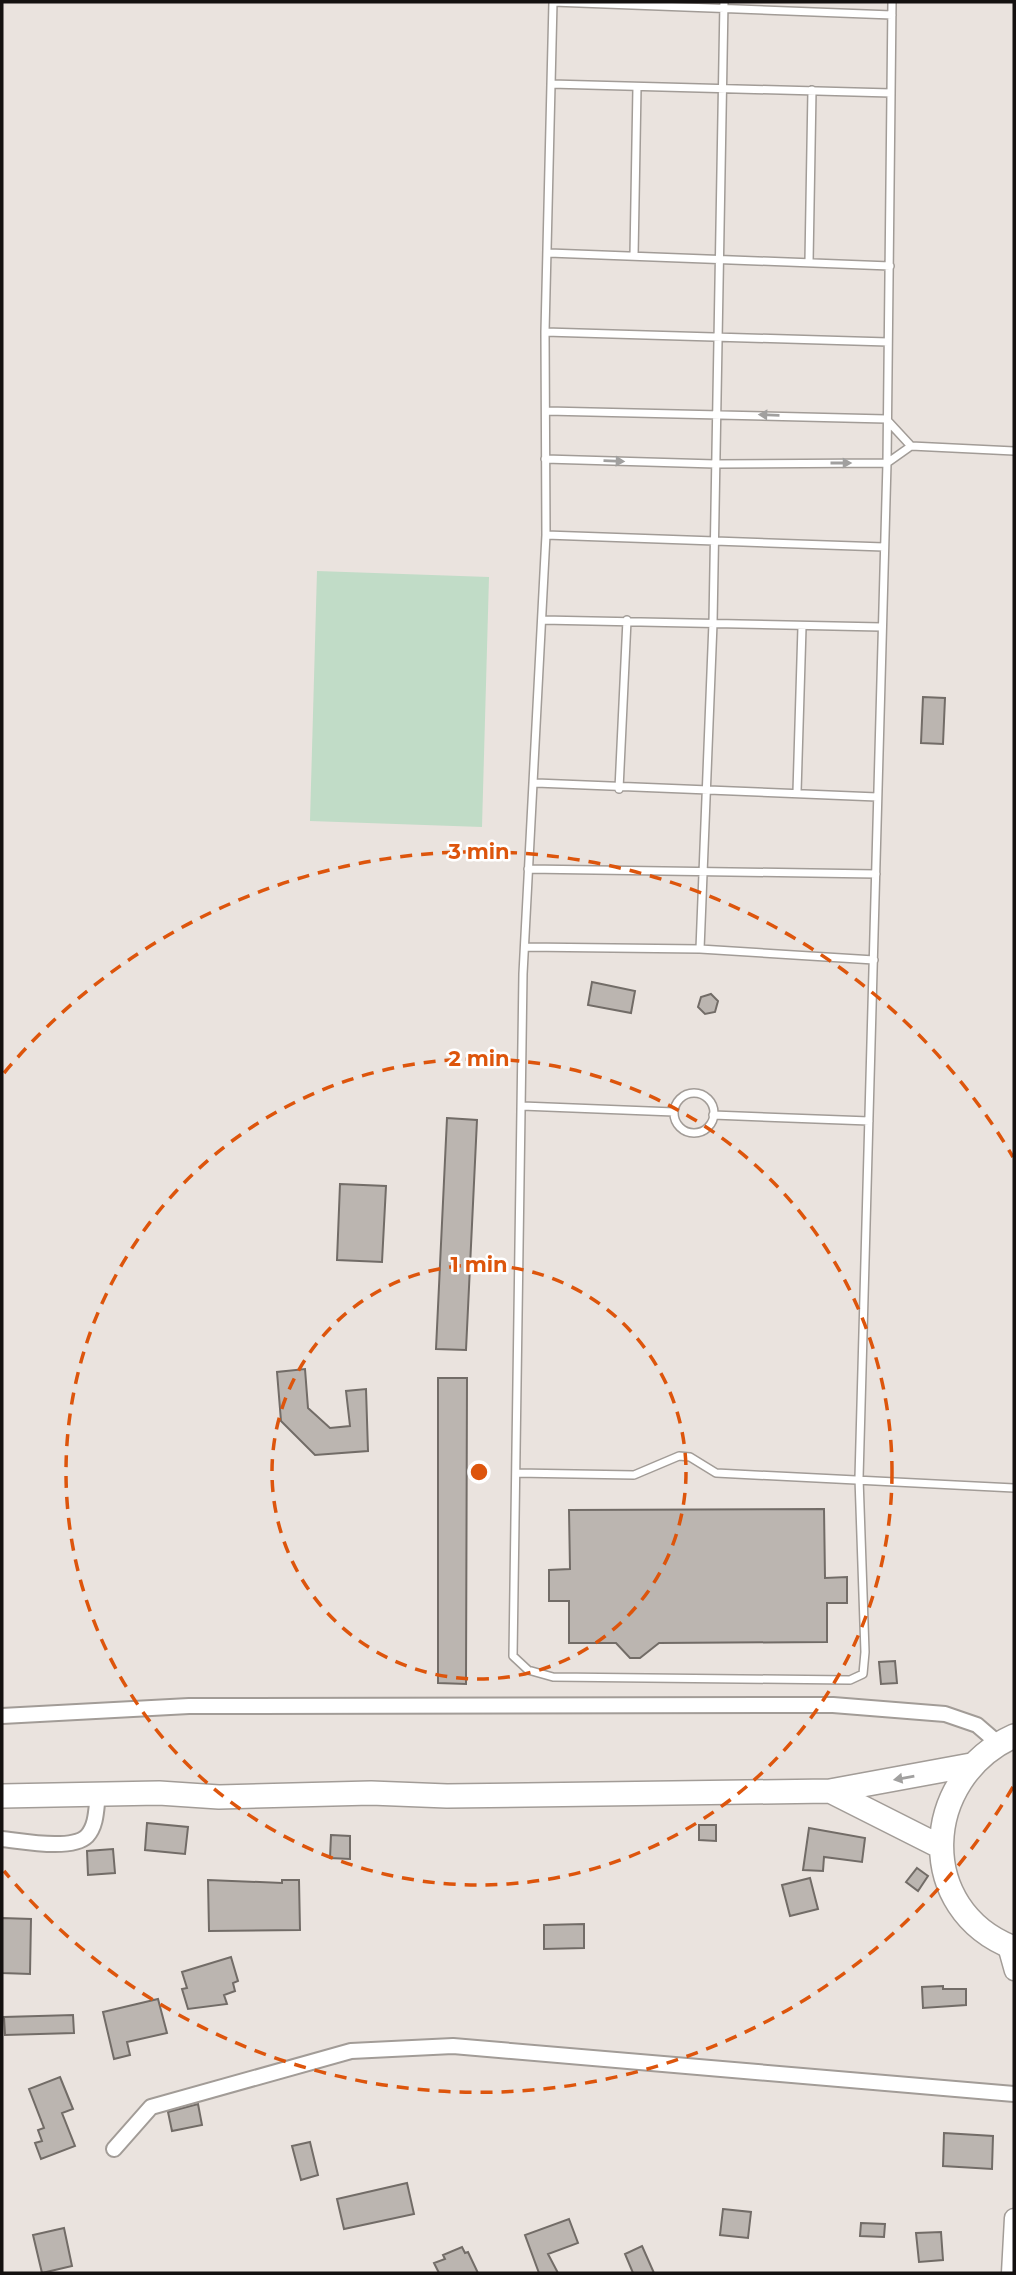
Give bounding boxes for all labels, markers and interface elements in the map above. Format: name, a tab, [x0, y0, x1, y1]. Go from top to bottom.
one-way arrow	[758, 410, 780, 421]
one-way arrow	[603, 455, 625, 466]
one-way arrow	[830, 457, 852, 469]
text: 3 min	[447, 839, 510, 864]
text: 2 min	[448, 1046, 510, 1071]
text: 1 min	[450, 1252, 508, 1277]
centre of rings	[467, 1460, 491, 1484]
one-way arrow	[893, 1772, 915, 1783]

